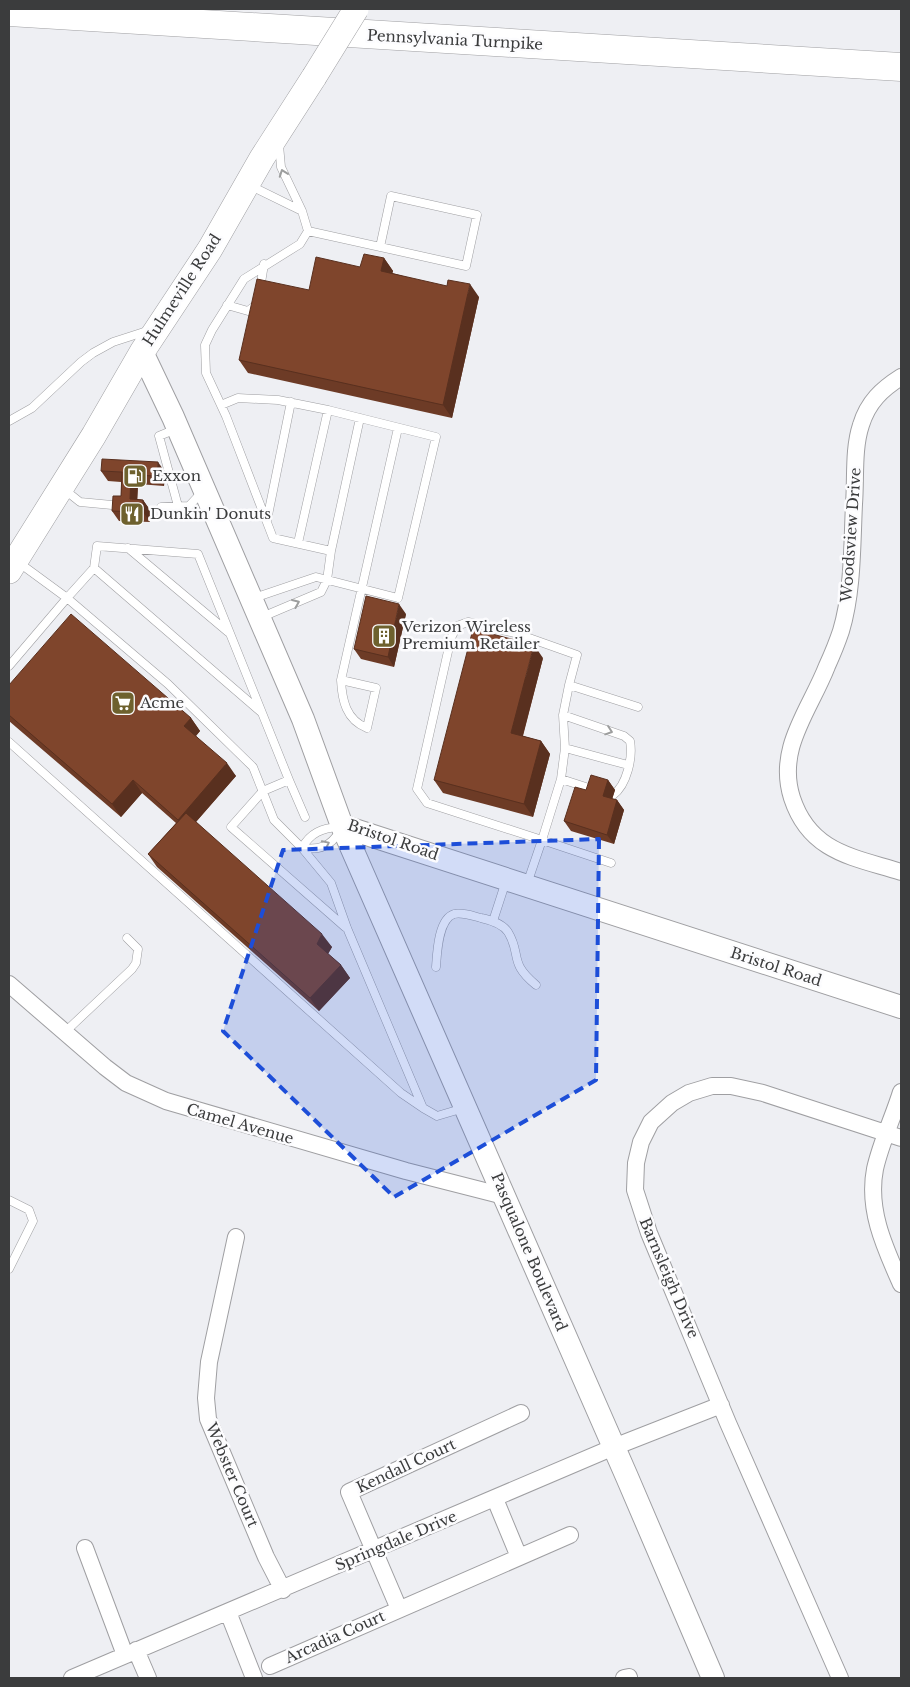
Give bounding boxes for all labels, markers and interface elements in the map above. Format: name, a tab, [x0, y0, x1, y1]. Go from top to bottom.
street label: Pennsylvania Turnpike	[367, 25, 543, 54]
one-way arrow	[279, 169, 289, 177]
street label: Hulmeville Road	[138, 230, 225, 349]
fuel station icon: Exxon	[122, 463, 148, 489]
place label: Exxon	[152, 466, 201, 485]
street label: Woodsview Drive	[836, 467, 865, 604]
restaurant icon: Dunkin' Donuts	[119, 501, 145, 527]
place label: Dunkin' Donuts	[150, 504, 271, 523]
one-way arrow	[291, 598, 300, 609]
place label: Verizon Wireless Premium Retailer	[401, 617, 540, 653]
building icon: Verizon Wireless Premium Retailer	[371, 623, 397, 649]
supermarket icon: Acme	[110, 690, 136, 716]
place label: Acme	[139, 693, 184, 712]
one-way arrow	[605, 725, 613, 735]
street label: Bristol Road	[345, 815, 441, 864]
one-way arrow	[321, 840, 330, 850]
street label: Bristol Road	[728, 943, 824, 990]
street label: Camel Avenue	[184, 1099, 296, 1148]
street label: Pasqualone Boulevard	[487, 1170, 571, 1334]
street label: Barnsleigh Drive	[635, 1215, 703, 1341]
street label: Webster Court	[201, 1419, 263, 1530]
street label: Kendall Court	[353, 1434, 459, 1497]
street label: Springdale Drive	[332, 1506, 460, 1575]
street label: Arcadia Court	[281, 1606, 388, 1667]

